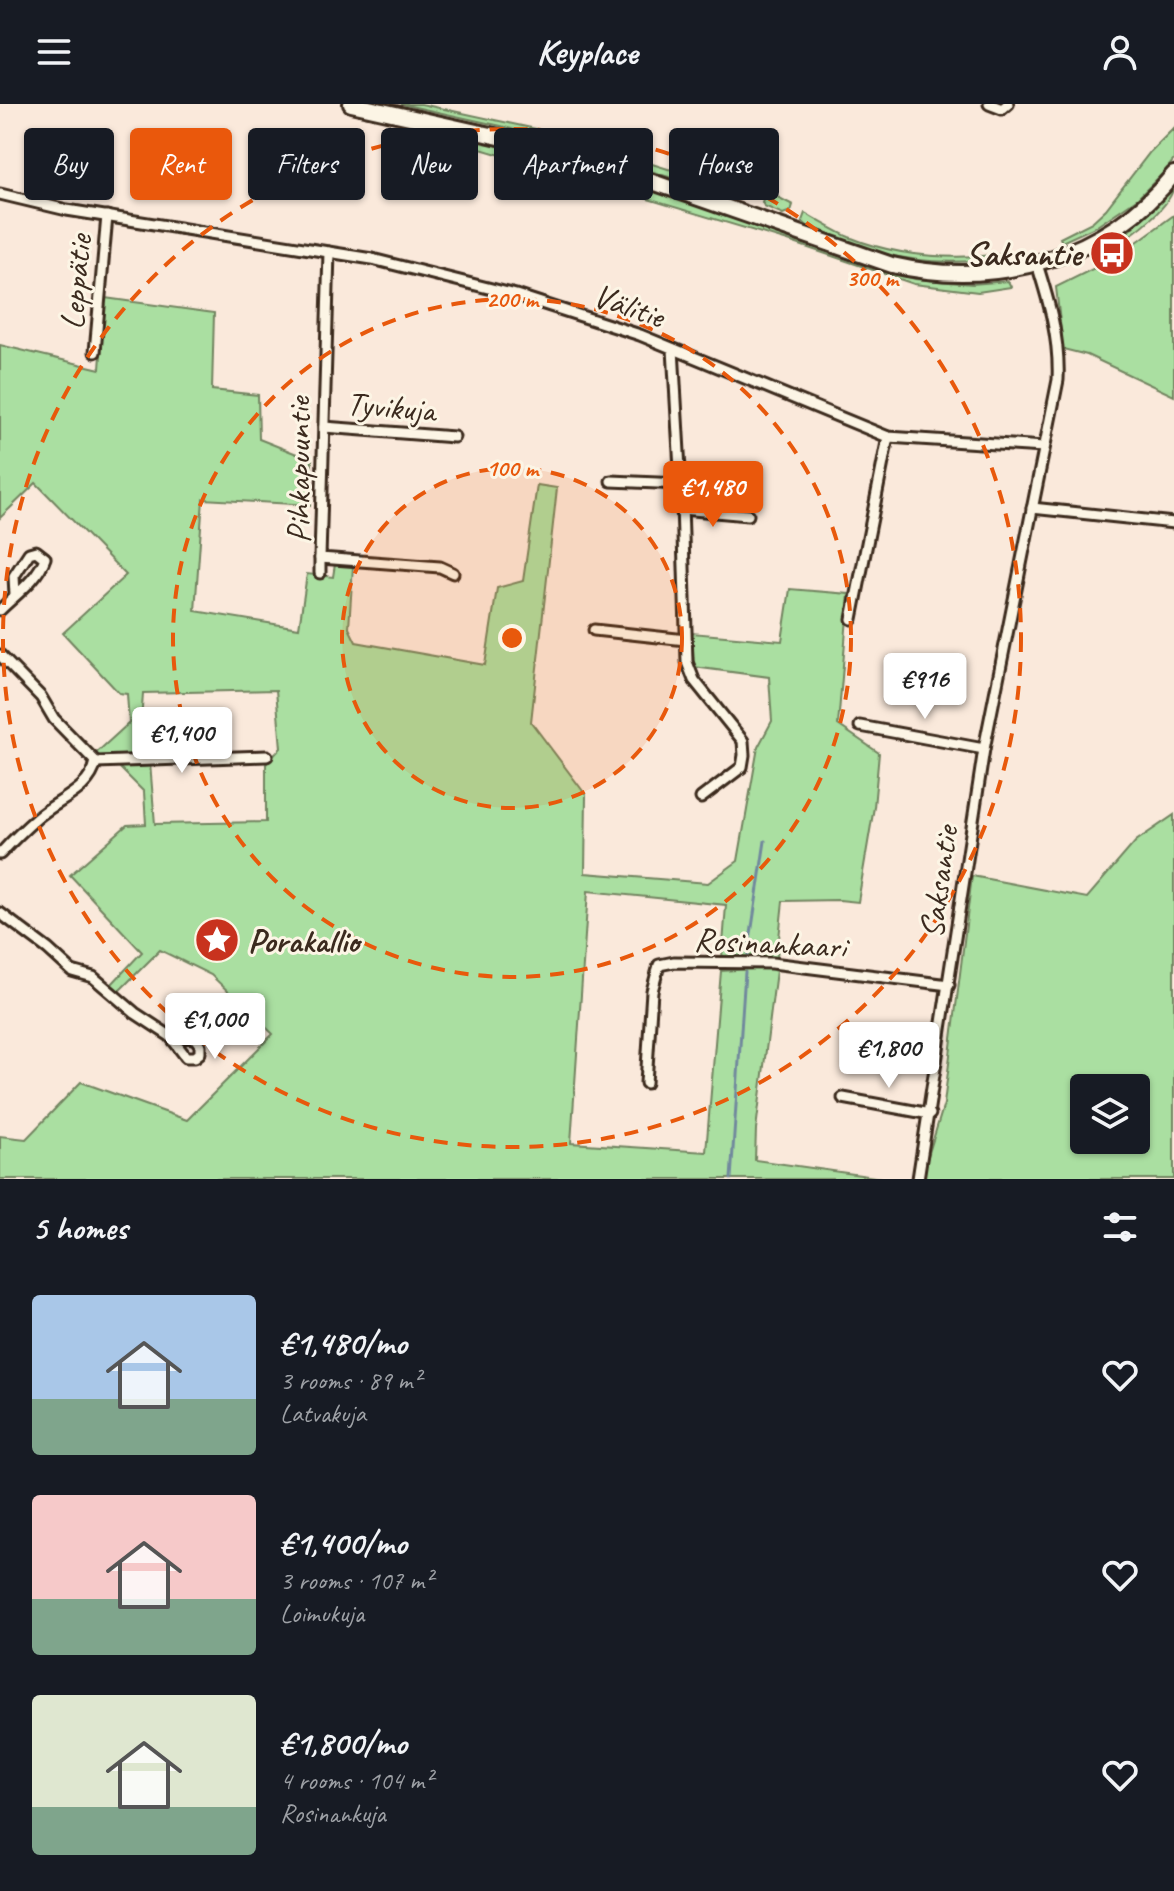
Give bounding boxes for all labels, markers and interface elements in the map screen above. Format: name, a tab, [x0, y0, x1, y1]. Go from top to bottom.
text: Keyplace	[536, 29, 638, 75]
icon: menu	[32, 30, 76, 74]
icon: person	[1098, 30, 1142, 74]
chip: Buy	[24, 128, 114, 200]
chip: Rent	[130, 128, 232, 200]
chip: Filters	[248, 128, 365, 200]
chip: New	[381, 128, 478, 200]
chip: Apartment	[494, 128, 653, 200]
chip: House	[669, 128, 779, 200]
bus stop icon: Saksantie	[1088, 229, 1136, 277]
street label: Leppätie	[50, 231, 101, 331]
place label: Saksantie	[966, 232, 1085, 275]
text: 300 m	[846, 263, 900, 293]
street label: Välitie	[588, 273, 672, 338]
text: 200 m	[486, 284, 540, 314]
street label: Tyvikuja	[345, 381, 440, 432]
street label: Pihkapuuntie	[277, 395, 320, 543]
text: 100 m	[486, 453, 540, 483]
pin: €1,480	[648, 461, 778, 529]
text: €1,480	[681, 470, 745, 503]
centre of rings	[498, 624, 526, 652]
pin: €916	[878, 653, 972, 721]
text: €916	[901, 662, 949, 695]
pin: €1,400	[117, 707, 247, 775]
text: €1,400	[150, 716, 214, 749]
street label: Saksantie	[909, 820, 968, 941]
place icon: Porakallio	[193, 916, 241, 964]
street label: Rosinankaari	[693, 917, 852, 968]
place label: Porakallio	[248, 919, 363, 962]
pin: €1,000	[150, 993, 280, 1061]
text: €1,000	[183, 1002, 247, 1035]
pin: €1,800	[824, 1022, 954, 1090]
text: €1,800	[857, 1031, 921, 1064]
map controls	[1070, 1074, 1150, 1154]
button: layers	[1070, 1074, 1150, 1154]
icon: filters	[1098, 1205, 1142, 1249]
text: 5 homes	[32, 1206, 127, 1249]
text: €1,480/mo	[280, 1321, 407, 1364]
icon: home	[96, 1327, 192, 1423]
icon: heart	[1098, 1353, 1142, 1397]
text: 3 rooms · 89 m²	[280, 1364, 421, 1397]
text: Latvakuja	[280, 1397, 366, 1430]
text: €1,400/mo	[280, 1521, 407, 1564]
icon: home	[96, 1527, 192, 1623]
icon: heart	[1098, 1553, 1142, 1597]
text: 3 rooms · 107 m²	[280, 1564, 432, 1597]
text: Loimukuja	[280, 1597, 364, 1630]
text: €1,800/mo	[280, 1721, 407, 1764]
icon: home	[96, 1727, 192, 1823]
icon: heart	[1098, 1753, 1142, 1797]
text: 4 rooms · 104 m²	[280, 1764, 432, 1797]
text: Rosinankuja	[280, 1797, 386, 1830]

